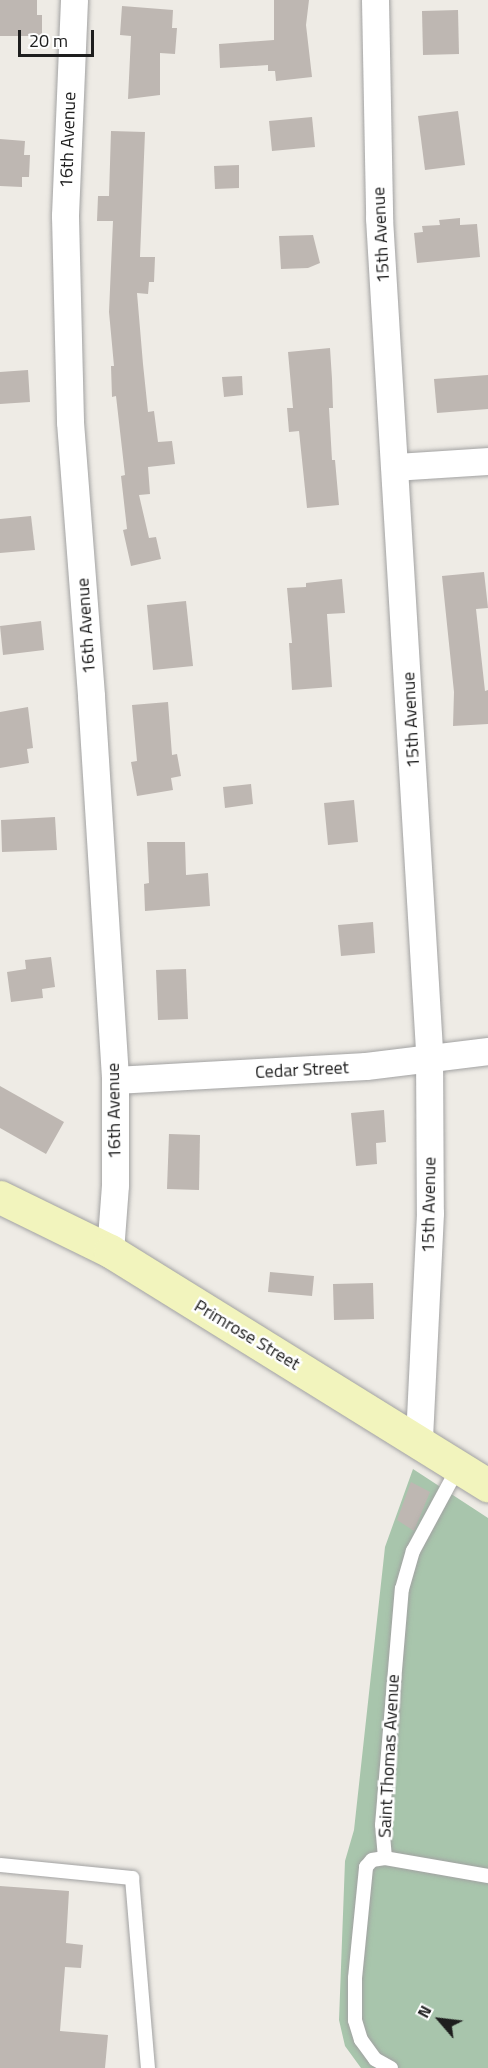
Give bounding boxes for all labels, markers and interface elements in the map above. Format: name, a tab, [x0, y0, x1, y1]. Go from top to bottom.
scale bar	[21, 18, 98, 56]
text: 20 m	[29, 27, 68, 54]
street label: 16th Avenue	[56, 91, 80, 189]
street label: 15th Avenue	[368, 186, 394, 284]
street label: 16th Avenue	[72, 577, 100, 675]
street label: 15th Avenue	[398, 671, 424, 769]
street label: Cedar Street	[255, 1057, 349, 1083]
street label: 16th Avenue	[102, 1063, 126, 1159]
street label: 15th Avenue	[417, 1157, 441, 1253]
street label: Primrose Street	[190, 1295, 304, 1375]
street label: Saint Thomas Avenue	[374, 1674, 404, 1838]
north arrow	[410, 1990, 470, 2050]
text: N	[411, 2001, 437, 2022]

